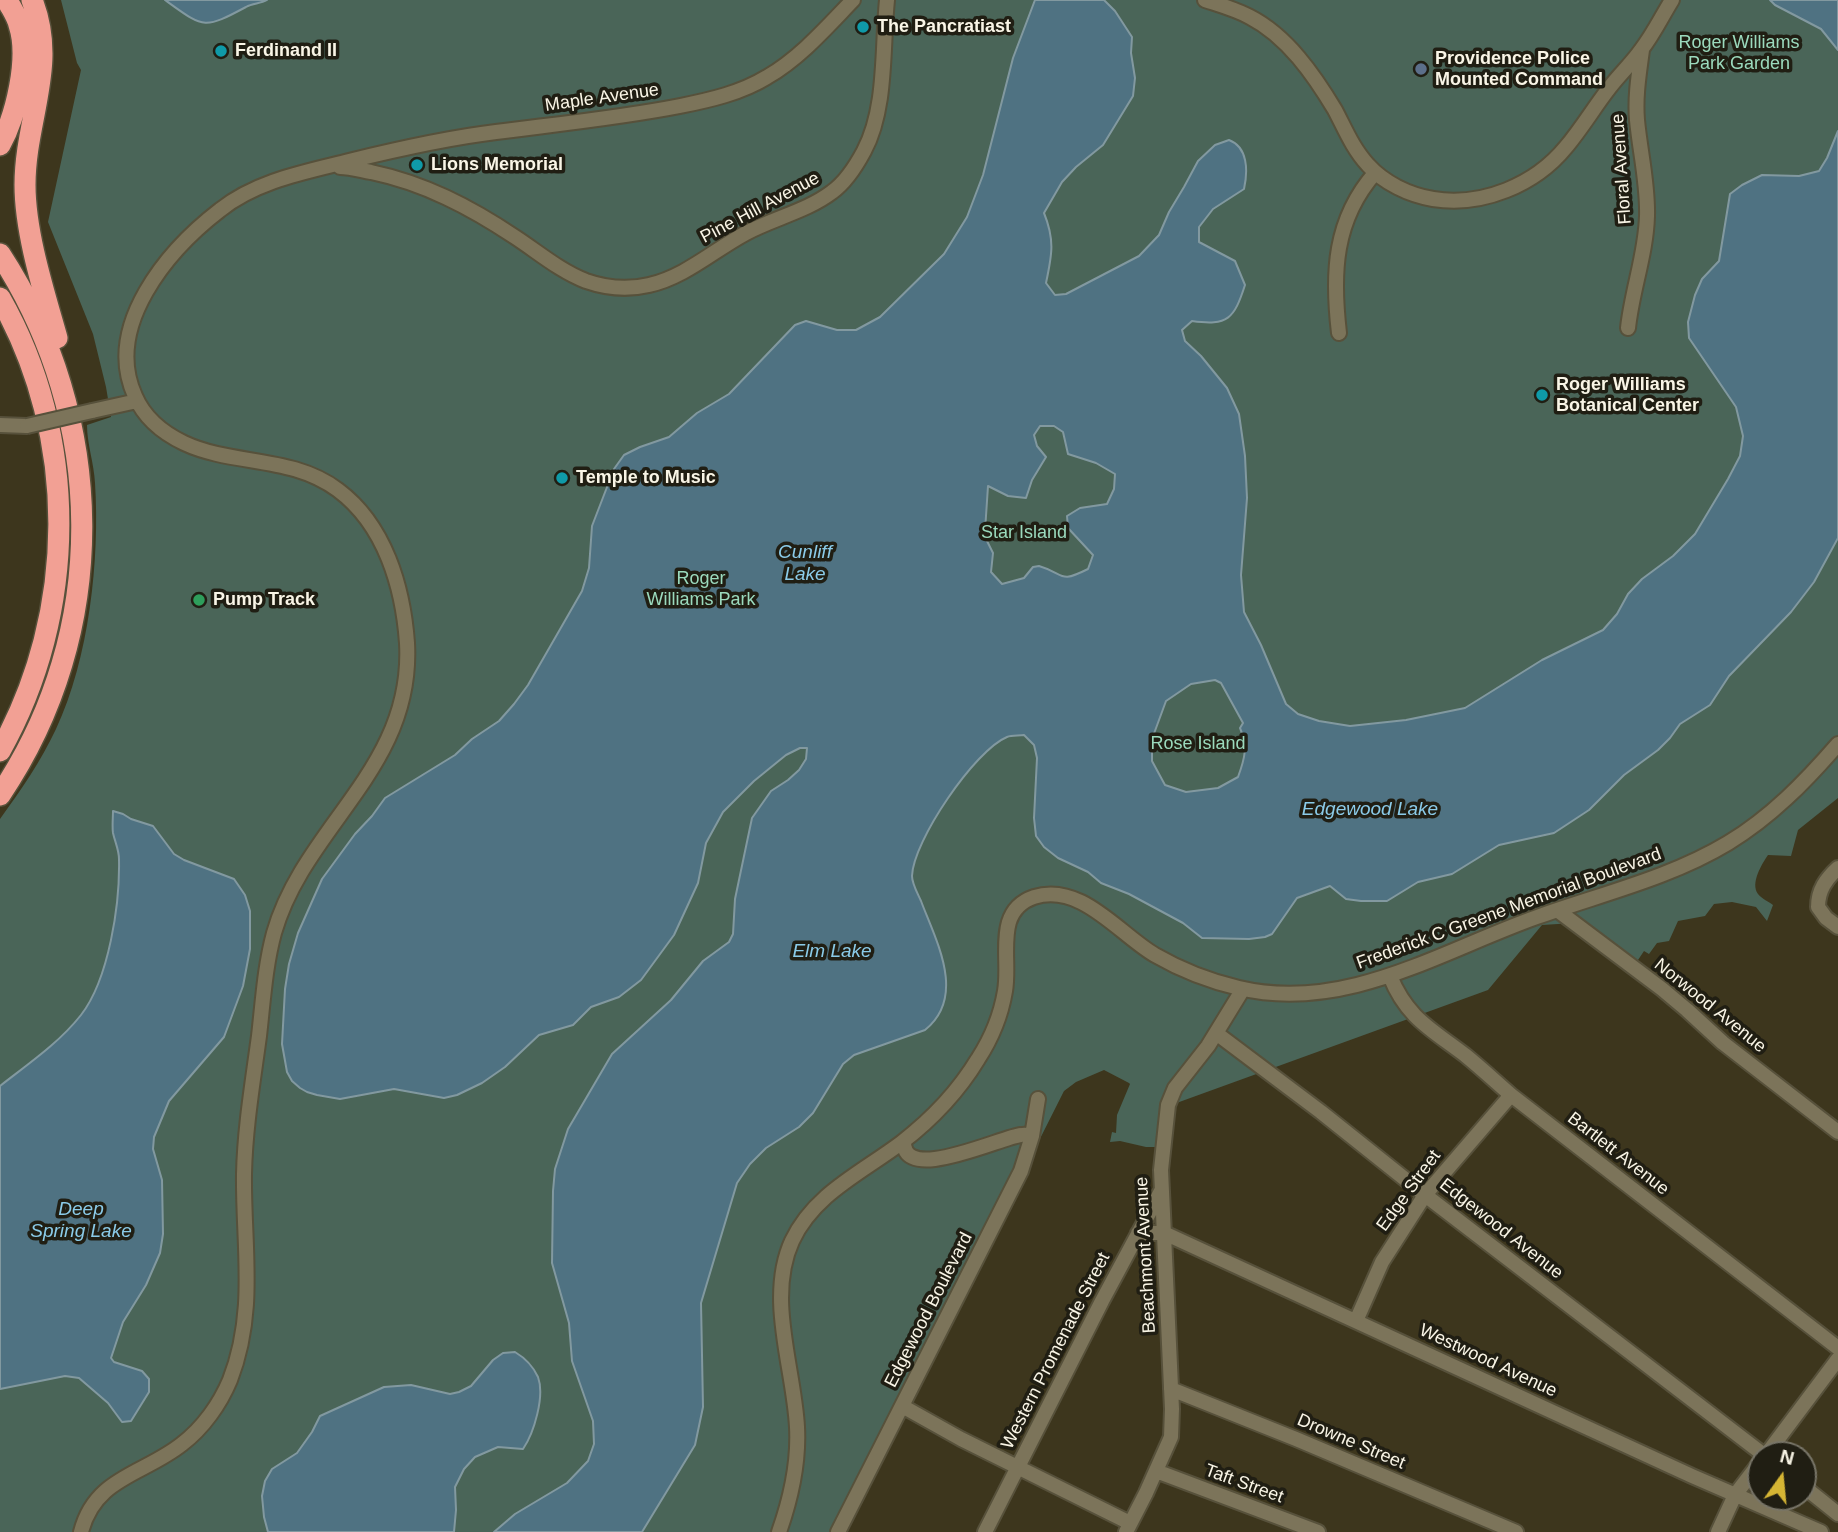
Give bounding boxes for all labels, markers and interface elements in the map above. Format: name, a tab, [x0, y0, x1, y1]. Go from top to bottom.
place label: The Pancratiast	[877, 16, 1011, 38]
marker: The Pancratiast	[855, 19, 871, 35]
park label: Roger Williams Park Garden	[1678, 32, 1800, 74]
place label: Ferdinand II	[235, 40, 337, 62]
marker: Ferdinand II	[213, 43, 229, 59]
place label: Providence Police Mounted Command	[1435, 48, 1603, 90]
marker: Providence Police Mounted Command	[1413, 61, 1429, 77]
street label: Maple Avenue	[544, 79, 660, 117]
street label: Floral Avenue	[1607, 113, 1637, 225]
place label: Lions Memorial	[431, 154, 563, 176]
marker: Lions Memorial	[409, 157, 425, 173]
street label: Pine Hill Avenue	[697, 168, 823, 248]
place label: Roger Williams Botanical Center	[1556, 374, 1699, 416]
marker: Roger Williams Botanical Center	[1534, 387, 1550, 403]
place label: Temple to Music	[576, 467, 716, 489]
marker: Temple to Music	[554, 470, 570, 486]
park label: Star Island	[981, 522, 1067, 544]
water label: Cunliff Lake	[778, 542, 832, 586]
park label: Roger Williams Park	[646, 568, 756, 610]
place label: Pump Track	[213, 589, 315, 611]
marker: Pump Track	[191, 592, 207, 608]
park label: Rose Island	[1150, 733, 1246, 755]
water label: Edgewood Lake	[1302, 799, 1438, 821]
street label: Frederick C Greene Memorial Boulevard	[1353, 844, 1665, 974]
water label: Elm Lake	[792, 941, 872, 963]
street label: Norwood Avenue	[1650, 954, 1770, 1058]
street label: Bartlett Avenue	[1563, 1108, 1673, 1200]
street label: Edge Street	[1372, 1146, 1446, 1236]
street label: Edgewood Avenue	[1435, 1174, 1567, 1284]
street label: Beachmont Avenue	[1131, 1176, 1161, 1334]
water label: Deep Spring Lake	[30, 1199, 132, 1243]
street label: Edgewood Boulevard	[881, 1229, 977, 1391]
street label: Western Promenade Street	[997, 1249, 1115, 1453]
street label: Westwood Avenue	[1416, 1320, 1560, 1402]
street label: Drowne Street	[1294, 1410, 1408, 1474]
north arrow	[1747, 1441, 1817, 1511]
text: N	[1778, 1445, 1796, 1469]
street label: Taft Street	[1202, 1460, 1286, 1508]

